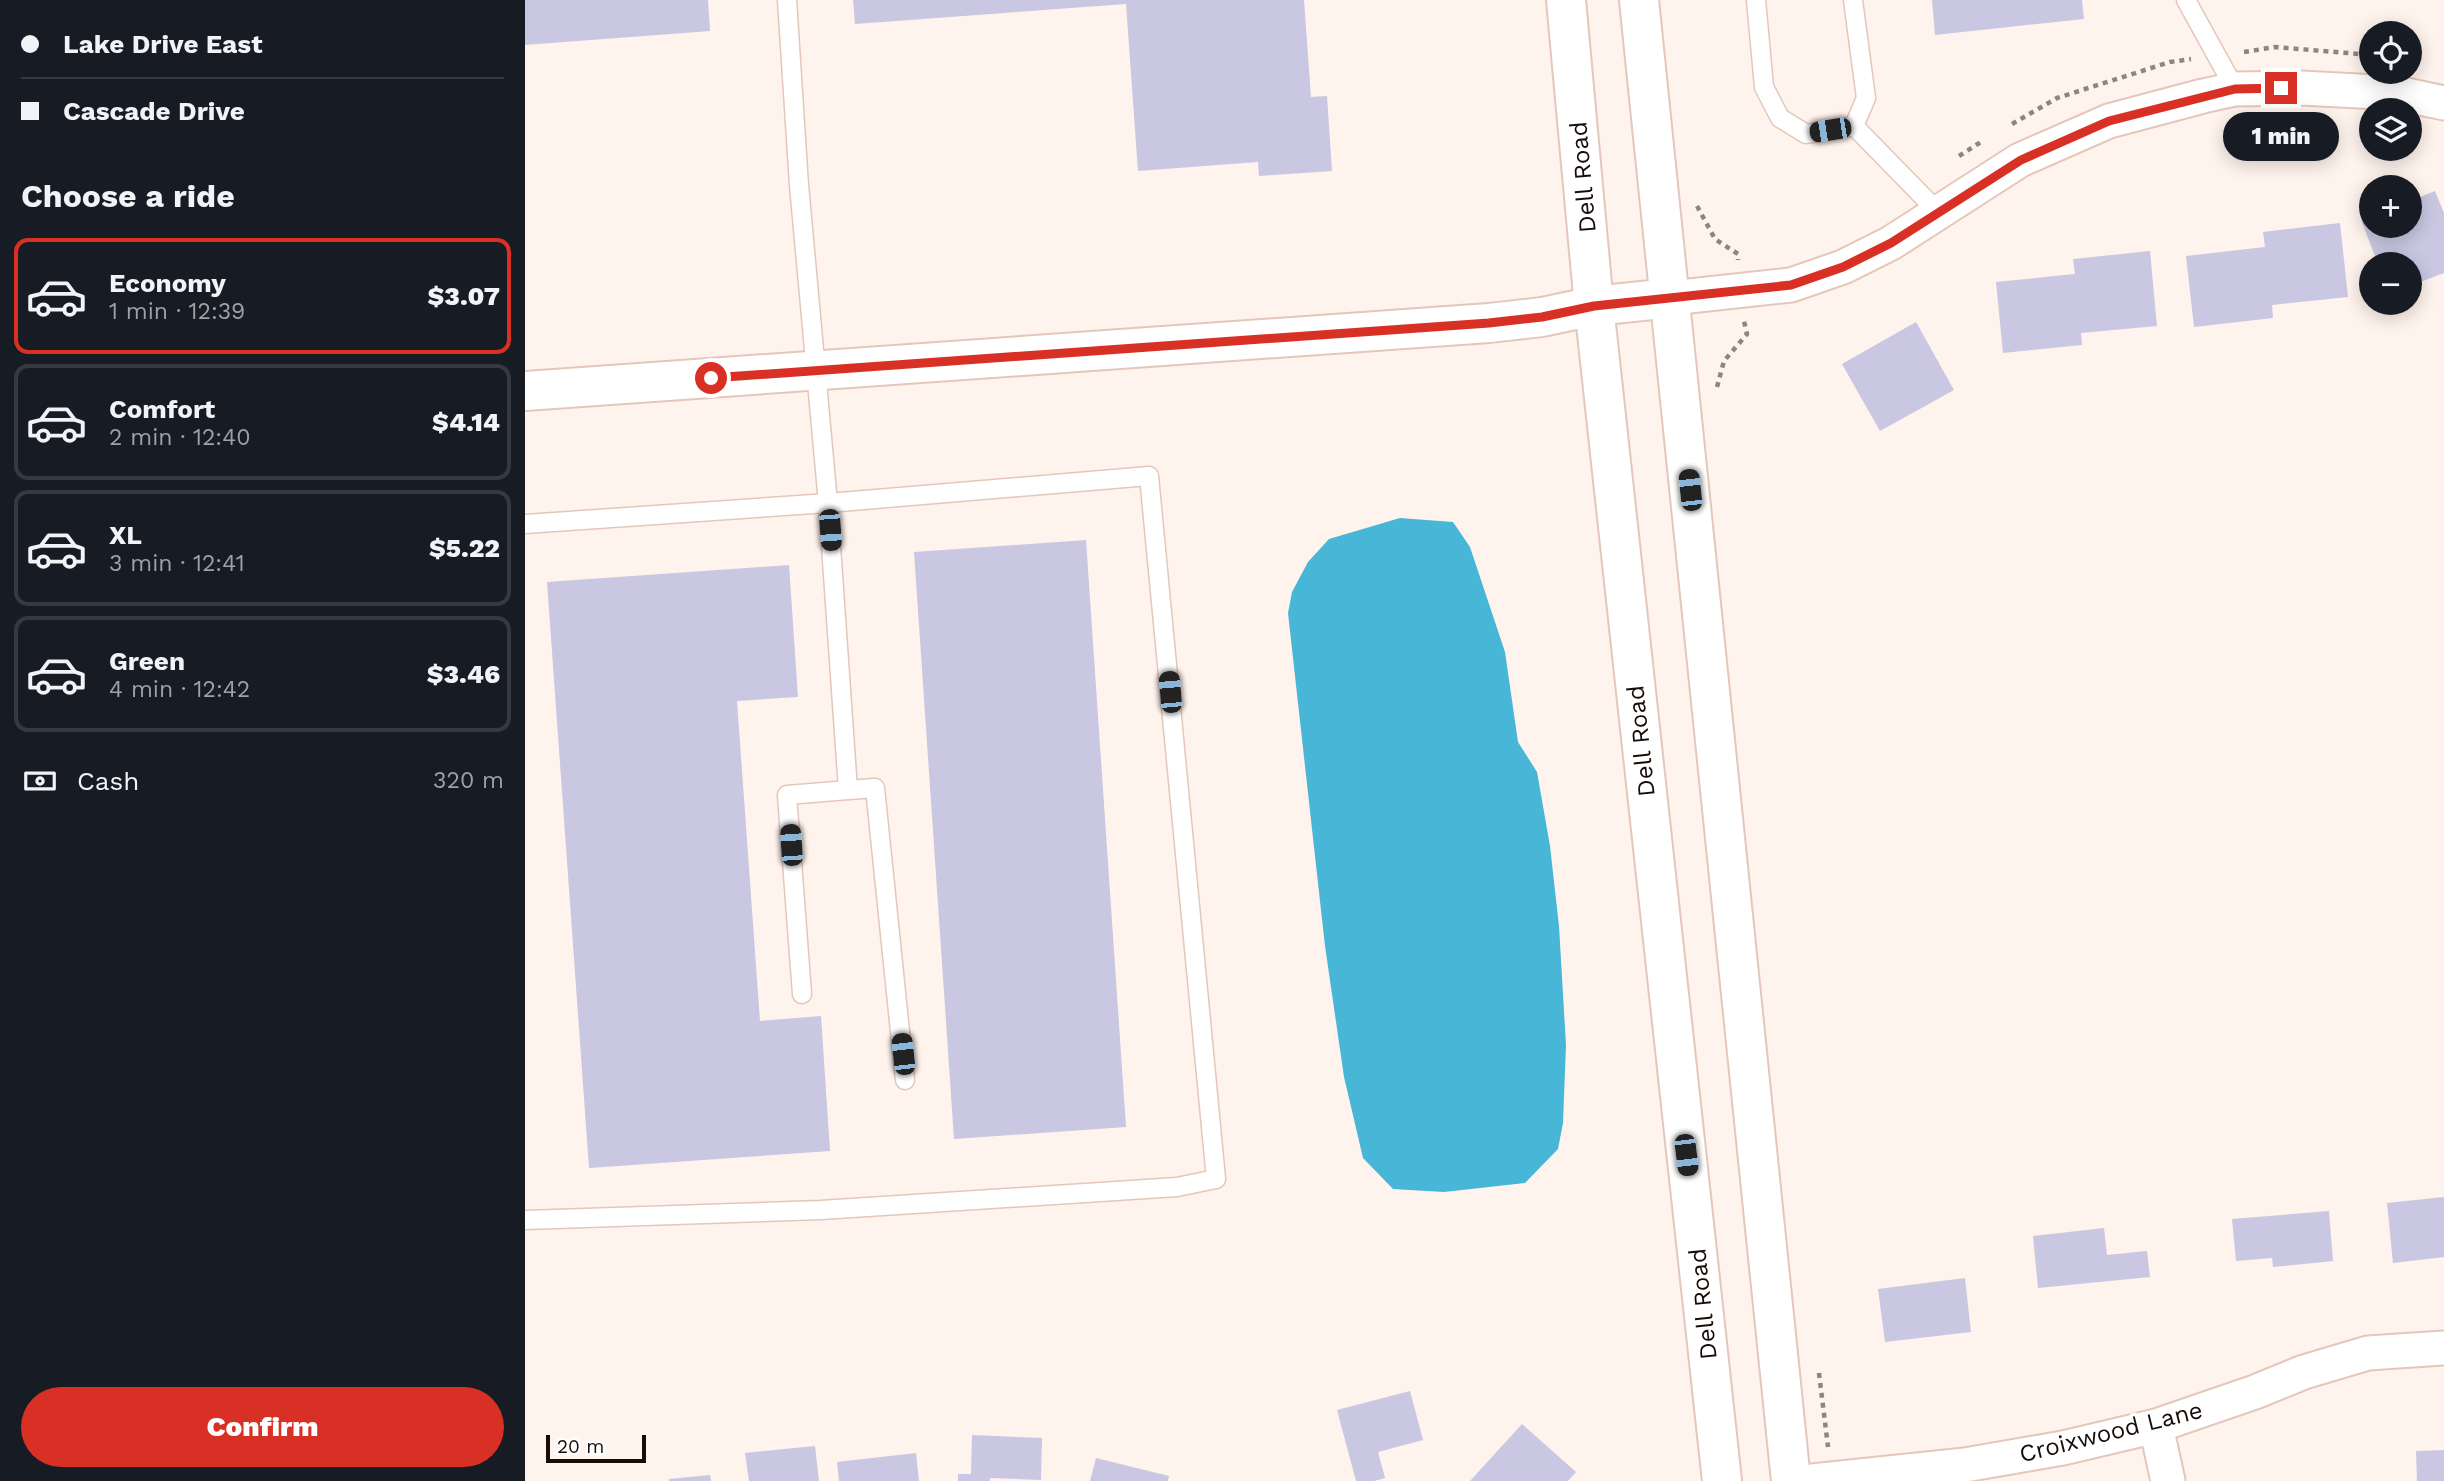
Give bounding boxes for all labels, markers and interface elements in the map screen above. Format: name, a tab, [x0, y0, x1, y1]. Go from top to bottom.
map controls	[2359, 21, 2422, 315]
button: locate	[2359, 21, 2422, 84]
text: Lake Drive East	[63, 29, 263, 59]
route end	[2265, 72, 2297, 104]
text: Cascade Drive	[63, 96, 245, 126]
button: layers	[2359, 98, 2422, 161]
callout: 1 min	[2223, 112, 2339, 162]
car	[1808, 116, 1853, 144]
street label: Dell Road	[1564, 120, 1602, 234]
text: 1 min	[2251, 123, 2311, 150]
button: +	[2359, 175, 2422, 238]
text: Choose a ride	[21, 177, 235, 215]
button: −	[2359, 252, 2422, 315]
icon: car	[25, 265, 88, 328]
text: Economy	[109, 268, 226, 298]
text: $3.07	[428, 281, 500, 311]
text: 1 min · 12:39	[109, 298, 245, 325]
route start	[695, 362, 727, 394]
icon: car	[25, 391, 88, 454]
text: Comfort	[109, 394, 215, 424]
text: $4.14	[432, 407, 500, 437]
text: 2 min · 12:40	[109, 424, 251, 451]
car	[1678, 468, 1703, 512]
car	[819, 508, 842, 552]
icon: car	[25, 517, 88, 580]
text: XL	[109, 520, 142, 550]
text: $5.22	[429, 533, 500, 563]
text: 3 min · 12:41	[109, 550, 245, 577]
icon: car	[25, 643, 88, 706]
text: Green	[109, 646, 185, 676]
text: $3.46	[427, 659, 500, 689]
car	[1158, 670, 1183, 714]
text: 4 min · 12:42	[109, 676, 250, 703]
street label: Dell Road	[1621, 684, 1661, 798]
icon: cash	[21, 762, 59, 800]
text: Cash	[77, 766, 139, 796]
text: 320 m	[433, 767, 504, 794]
car	[780, 823, 803, 867]
car	[891, 1032, 916, 1076]
car	[1674, 1133, 1699, 1177]
street label: Dell Road	[1683, 1247, 1723, 1361]
button: Confirm	[21, 1387, 504, 1467]
street label: Croixwood Lane	[2016, 1396, 2206, 1468]
scale bar	[546, 1432, 646, 1464]
text: 20 m	[557, 1435, 604, 1458]

